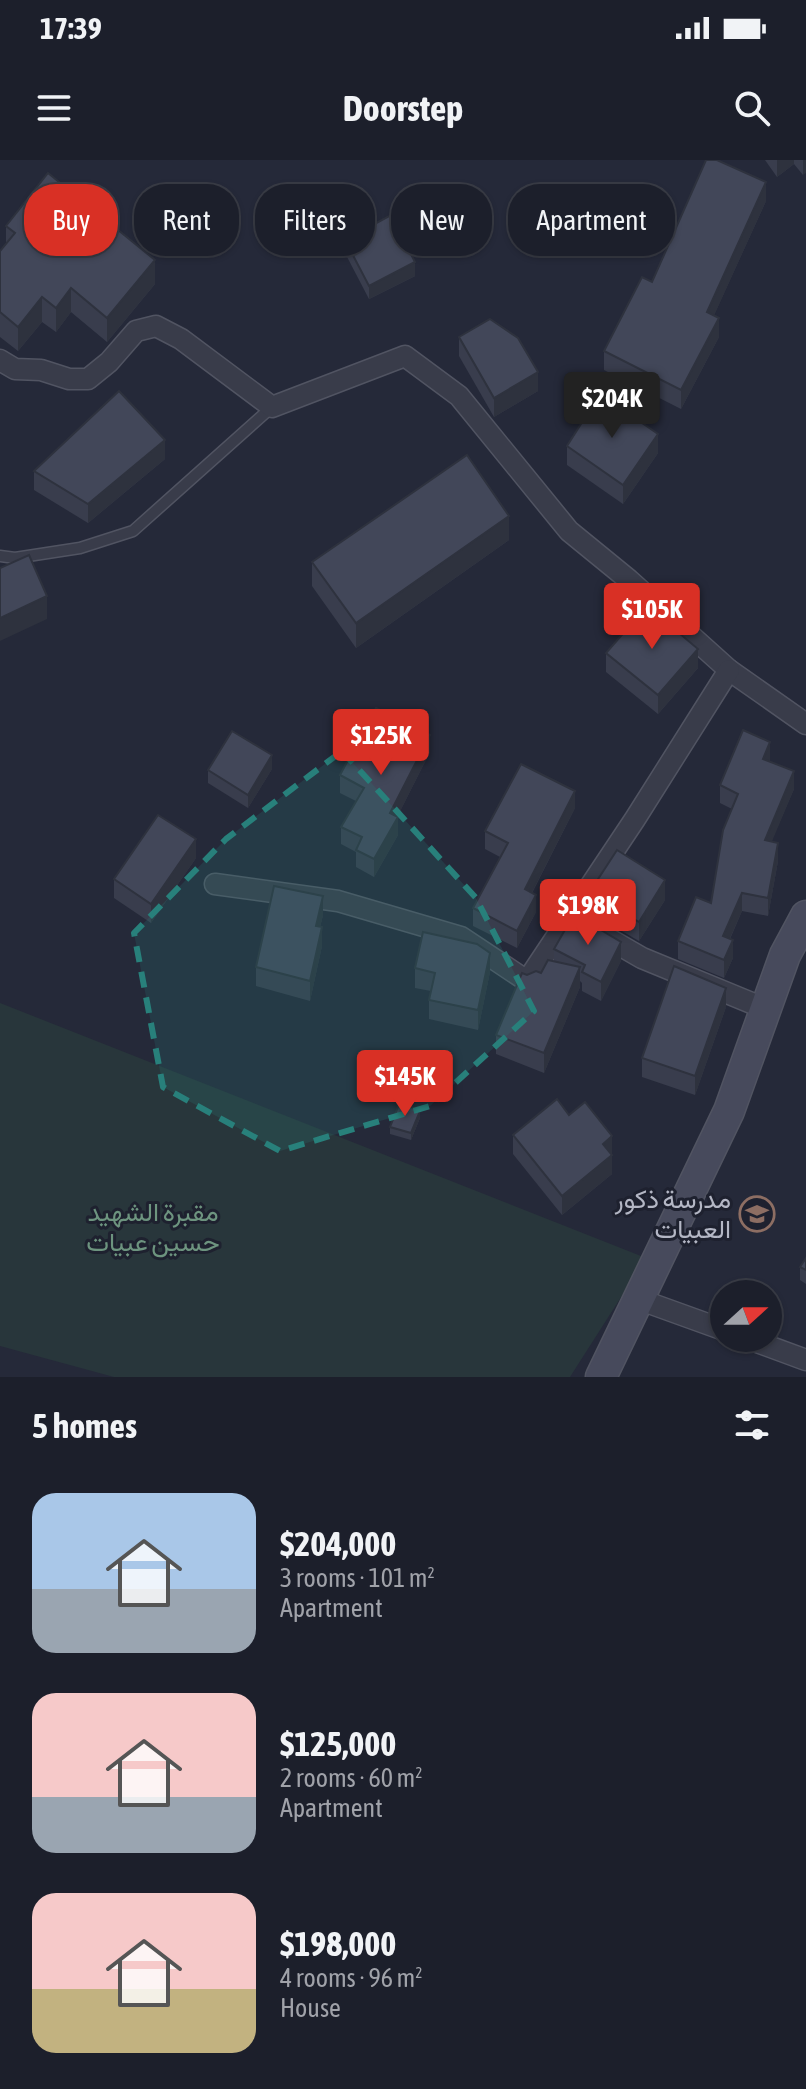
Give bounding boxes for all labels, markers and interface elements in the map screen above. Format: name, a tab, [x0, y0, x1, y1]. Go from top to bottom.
text: 17:39	[40, 11, 102, 45]
icon: menu	[32, 86, 76, 130]
icon: search	[730, 86, 774, 130]
text: Doorstep	[343, 87, 463, 129]
chip: Buy	[24, 184, 118, 256]
chip: Rent	[134, 184, 239, 256]
chip: Filters	[255, 184, 375, 256]
chip: New	[391, 184, 492, 256]
chip: Apartment	[508, 184, 675, 256]
pin: $204K	[556, 372, 668, 440]
text: $204K	[582, 383, 642, 413]
pin: $105K	[596, 583, 708, 651]
text: $105K	[622, 594, 682, 624]
pin: $125K	[325, 709, 437, 777]
text: $125K	[351, 720, 411, 750]
pin: $198K	[532, 879, 644, 947]
text: $198K	[558, 890, 618, 920]
pin: $145K	[349, 1050, 461, 1118]
text: $145K	[375, 1061, 435, 1091]
place label: مدرسة ذكور العبيات	[614, 1184, 731, 1244]
school or university icon: مدرسة ذكور العبيات	[738, 1195, 776, 1233]
park label: مقبرة الشهيد حسين عبيات	[86, 1197, 220, 1258]
north arrow	[710, 1280, 782, 1352]
map controls	[710, 1280, 782, 1352]
icon: filters	[730, 1403, 774, 1447]
text: 5 homes	[32, 1406, 137, 1445]
text: $204,000	[280, 1524, 396, 1563]
icon: home	[96, 1525, 192, 1621]
text: 3 rooms · 101 m²	[280, 1563, 435, 1593]
text: Apartment	[280, 1593, 383, 1623]
text: $125,000	[280, 1724, 396, 1763]
icon: home	[96, 1725, 192, 1821]
text: 2 rooms · 60 m²	[280, 1763, 422, 1793]
text: Apartment	[280, 1793, 383, 1823]
text: $198,000	[280, 1924, 396, 1963]
icon: home	[96, 1925, 192, 2021]
text: 4 rooms · 96 m²	[280, 1963, 422, 1993]
text: House	[280, 1993, 341, 2023]

